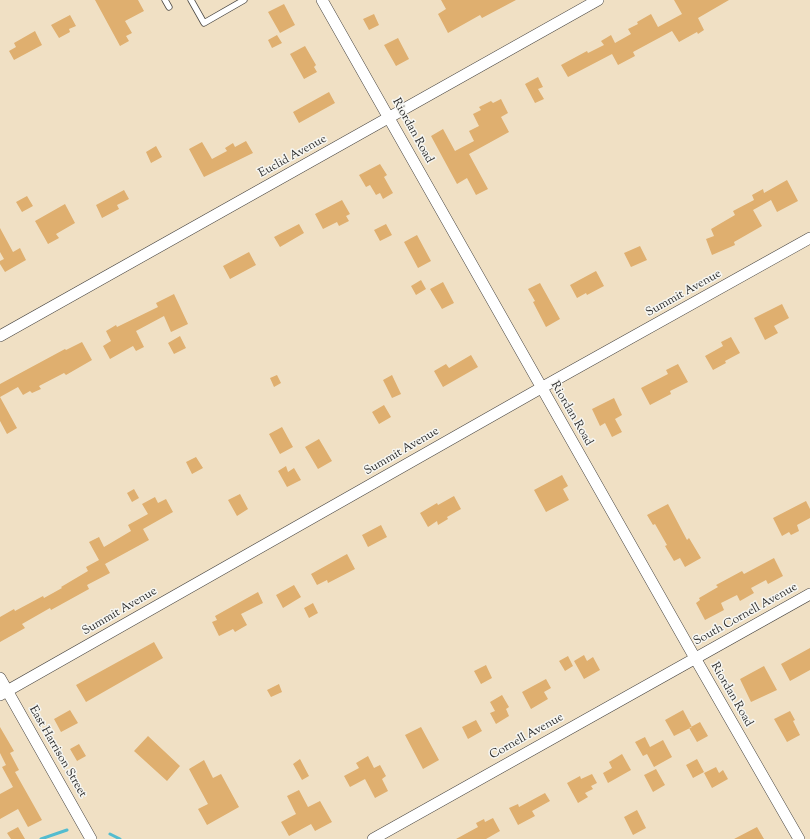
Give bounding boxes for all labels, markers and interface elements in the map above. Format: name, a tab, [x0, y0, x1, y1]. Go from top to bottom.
street label: Riordan Road	[388, 96, 436, 166]
street label: Euclid Avenue	[256, 132, 330, 182]
street label: Summit Avenue	[644, 267, 724, 321]
street label: Riordan Road	[547, 379, 595, 449]
street label: Summit Avenue	[362, 425, 442, 479]
street label: South Cornell Avenue	[692, 580, 800, 650]
street label: Summit Avenue	[80, 585, 160, 639]
street label: Riordan Road	[707, 660, 755, 730]
street label: East Harrison Street	[25, 704, 89, 800]
street label: Cornell Avenue	[488, 711, 566, 763]

